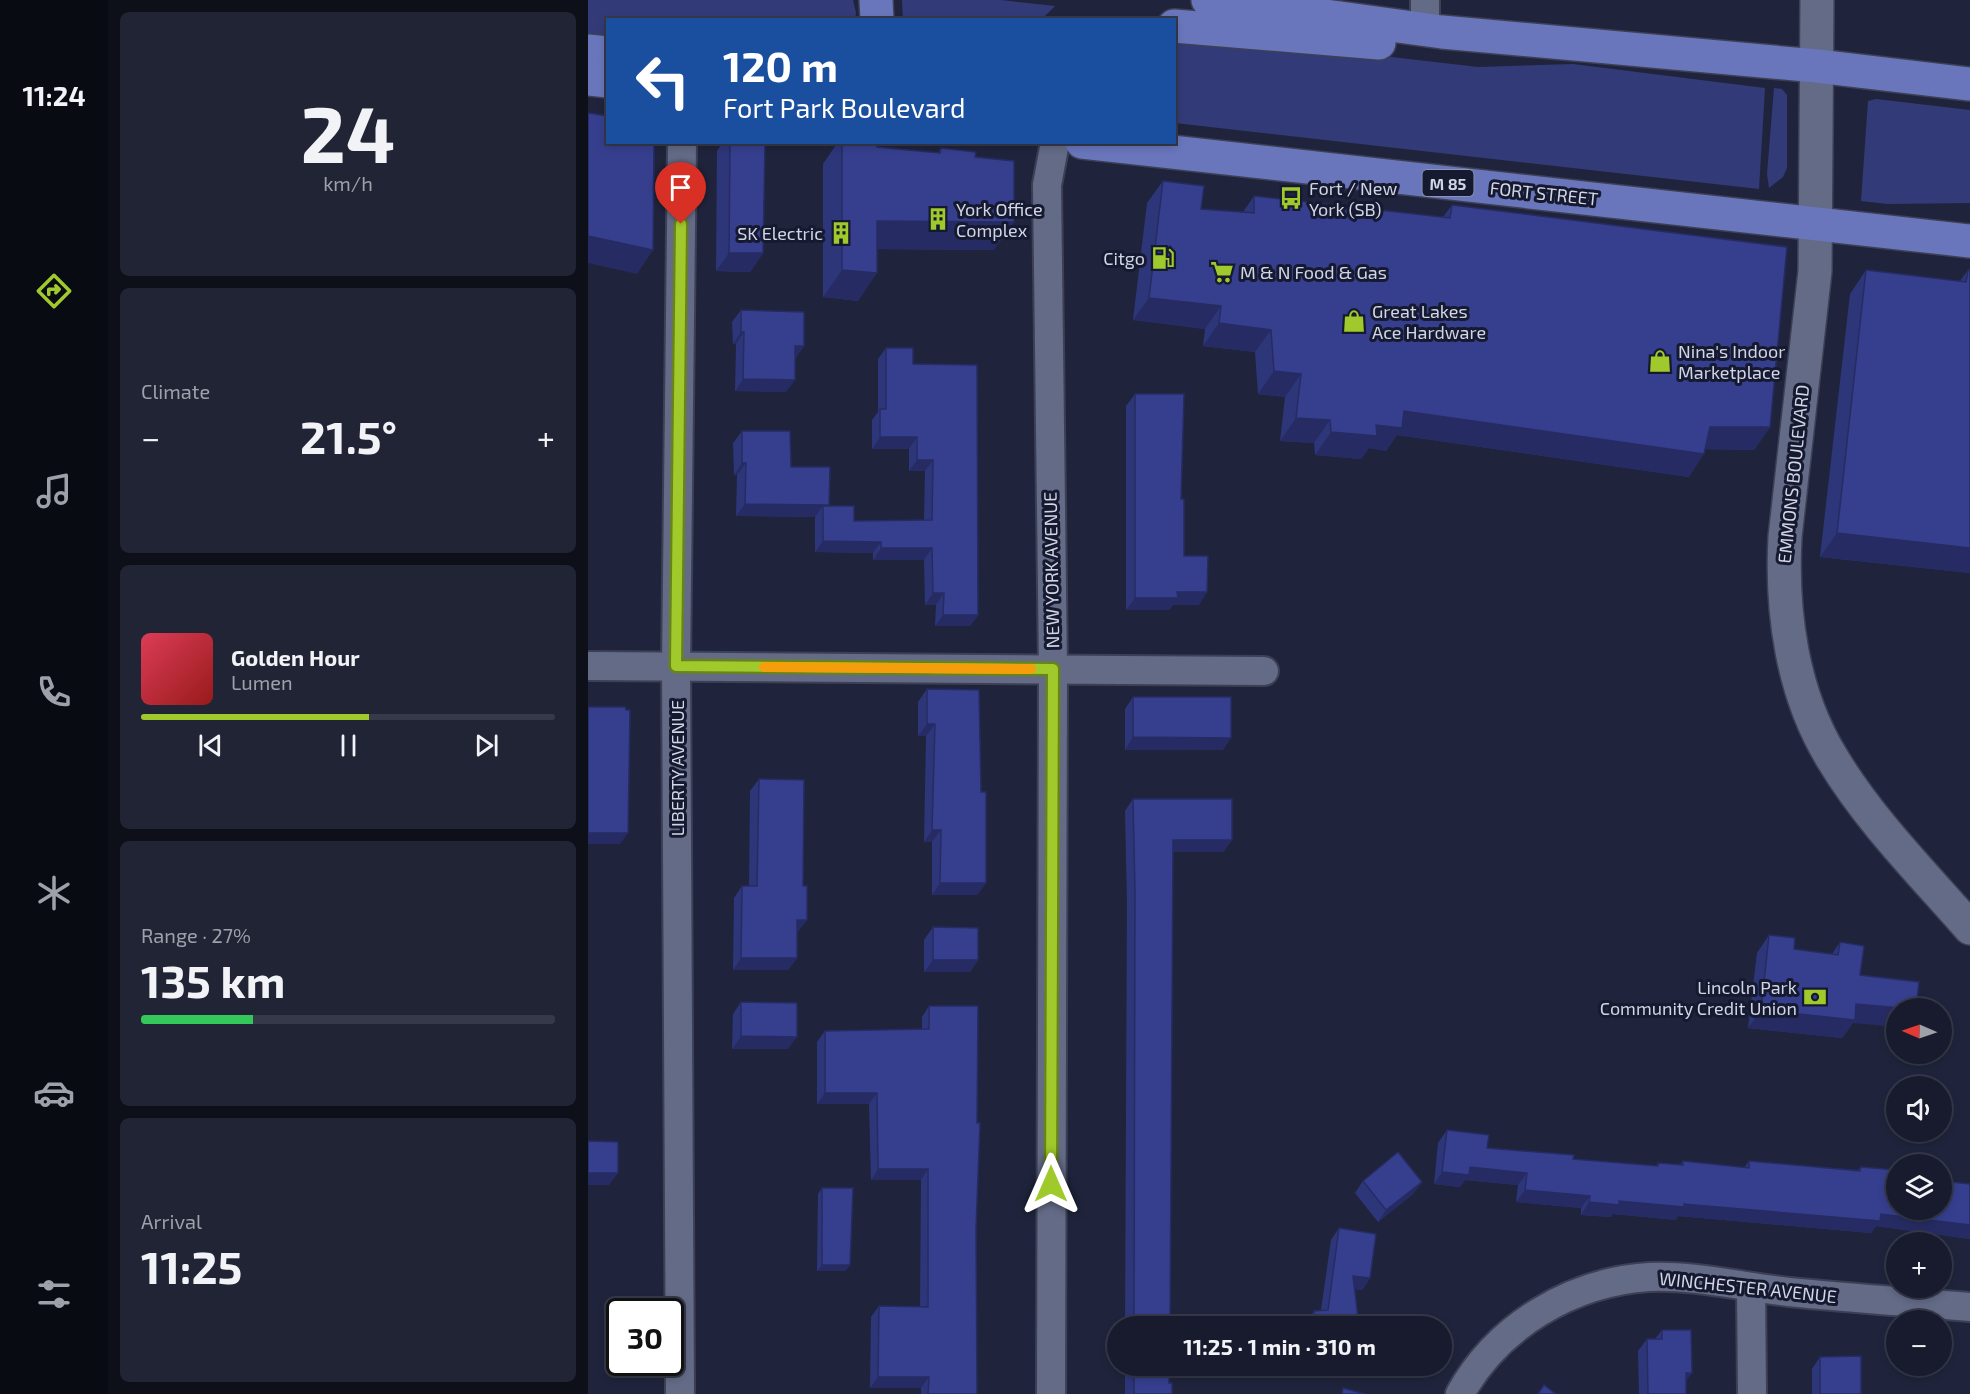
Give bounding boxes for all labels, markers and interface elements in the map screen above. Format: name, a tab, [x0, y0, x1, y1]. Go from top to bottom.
text: 120 m	[723, 40, 838, 90]
icon: left	[624, 42, 702, 120]
text: 11:24	[22, 79, 86, 111]
text: 24	[300, 85, 396, 179]
text: Fort Park Boulevard	[723, 91, 966, 123]
pin	[655, 162, 706, 224]
road number: M 85	[1422, 170, 1474, 196]
text: km/h	[323, 171, 373, 195]
icon: arrive	[664, 171, 697, 204]
street label: FORT STREET	[1489, 176, 1600, 210]
place label: Fort / New York (SB)	[1309, 177, 1397, 220]
bus stop icon: Fort / New York (SB)	[1278, 185, 1304, 211]
place label: York Office Complex	[956, 198, 1043, 241]
building icon: York Office Complex	[925, 206, 951, 232]
building icon: SK Electric	[828, 220, 854, 246]
place label: SK Electric	[737, 222, 823, 244]
fuel station icon: Citgo	[1150, 245, 1176, 271]
place label: Citgo	[1103, 247, 1145, 269]
supermarket icon: M & N Food & Gas	[1209, 259, 1235, 285]
place label: M & N Food & Gas	[1240, 261, 1387, 283]
icon: directions	[33, 270, 75, 312]
place label: Great Lakes Ace Hardware	[1372, 300, 1486, 343]
shop icon: Great Lakes Ace Hardware	[1341, 308, 1367, 334]
place label: Nina's Indoor Marketplace	[1678, 340, 1785, 383]
shop icon: Nina's Indoor Marketplace	[1647, 348, 1673, 374]
text: Climate	[141, 379, 210, 403]
street label: EMMONS BOULEVARD	[1773, 384, 1813, 564]
text: 21.5°	[300, 409, 397, 463]
text: −	[141, 417, 160, 457]
text: +	[537, 417, 555, 457]
icon: music	[33, 470, 75, 512]
street label: NEW YORK AVENUE	[1039, 491, 1063, 649]
text: Golden Hour	[231, 644, 360, 670]
text: Lumen	[231, 670, 293, 694]
icon: phone	[33, 671, 75, 713]
street label: LIBERTY AVENUE	[666, 700, 688, 836]
icon: previous	[194, 729, 227, 762]
icon: pause	[332, 729, 365, 762]
icon: next	[470, 729, 503, 762]
icon: climate	[33, 872, 75, 914]
text: Range · 27%	[141, 923, 251, 947]
text: 135 km	[141, 953, 285, 1007]
place label: Lincoln Park Community Credit Union	[1600, 976, 1797, 1019]
bank icon: Lincoln Park Community Credit Union	[1802, 984, 1828, 1010]
north arrow	[1886, 998, 1952, 1064]
map controls	[1886, 998, 1952, 1376]
icon: car	[33, 1072, 75, 1114]
button: sound	[1886, 1076, 1952, 1142]
position arrow	[1019, 1152, 1083, 1216]
button: layers	[1886, 1154, 1952, 1220]
text: Arrival	[141, 1209, 202, 1233]
button: +	[1886, 1232, 1952, 1298]
text: 11:25	[141, 1239, 242, 1293]
street label: WINCHESTER AVENUE	[1658, 1267, 1838, 1307]
icon: filters	[33, 1273, 75, 1315]
speed limit sign: 30	[606, 1298, 684, 1376]
button: −	[1886, 1310, 1952, 1376]
text: 11:25 · 1 min · 310 m	[1183, 1333, 1376, 1359]

